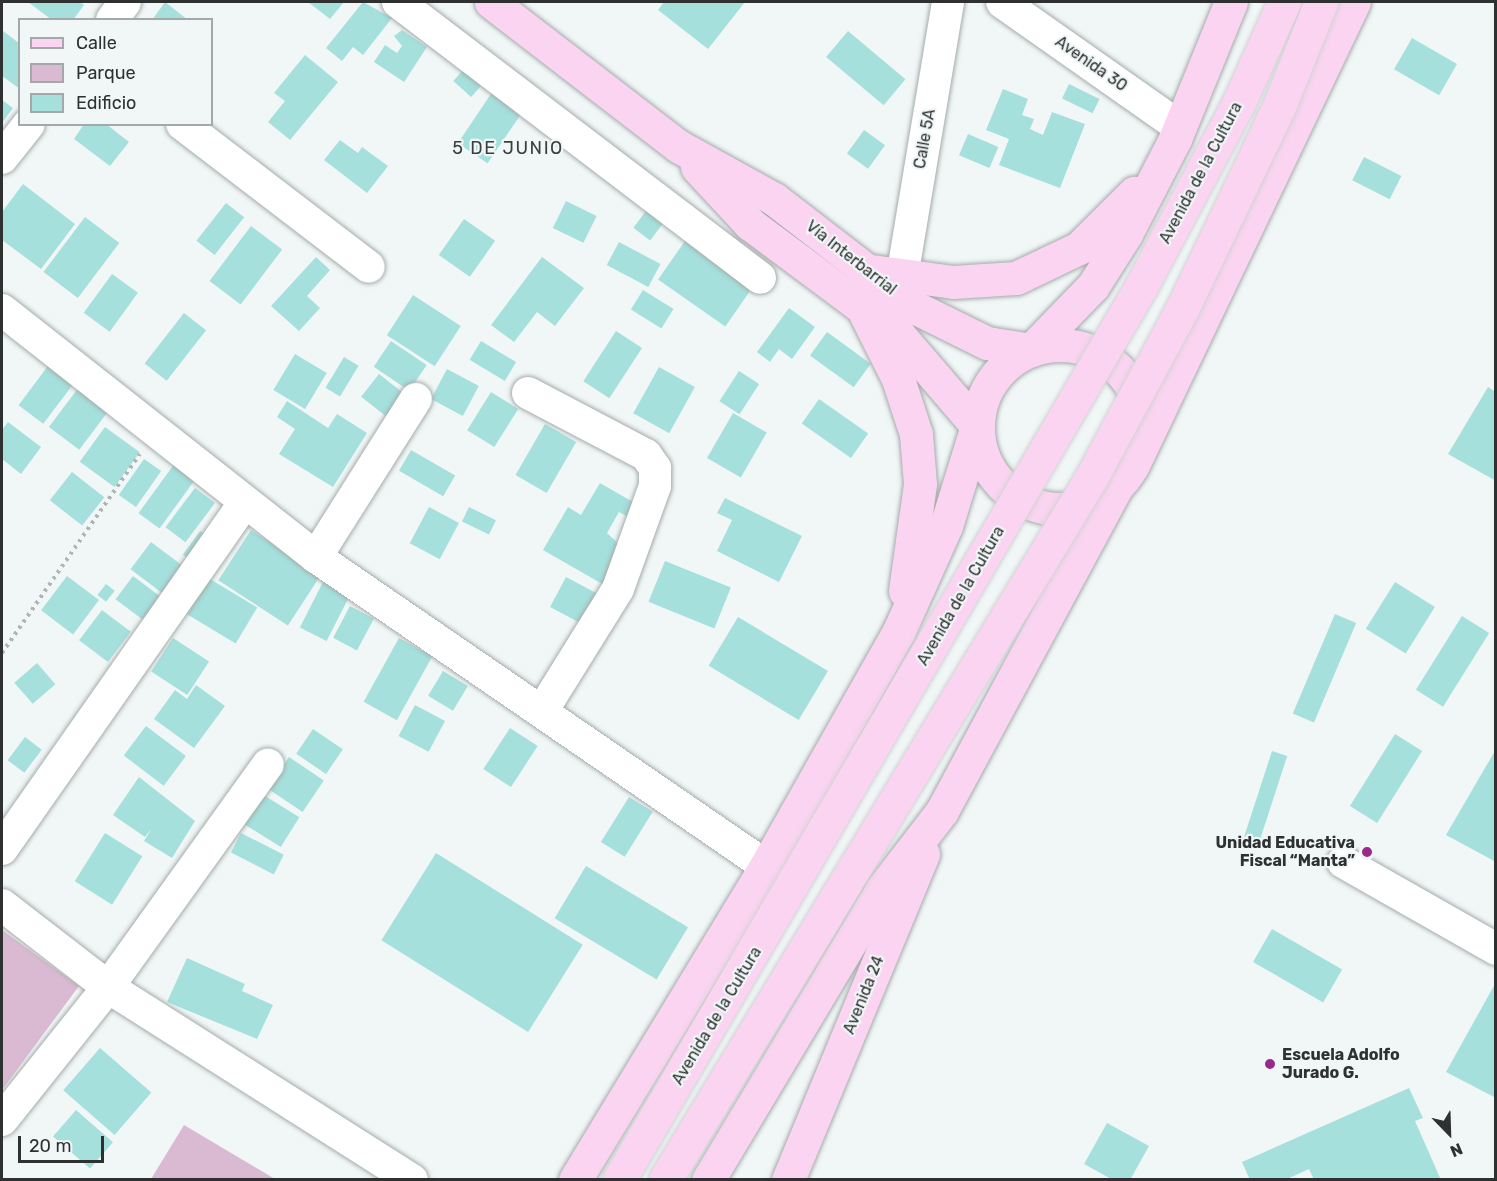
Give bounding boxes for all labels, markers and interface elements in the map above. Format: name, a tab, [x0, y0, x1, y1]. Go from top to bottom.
legend	[18, 18, 213, 126]
text: Calle	[76, 32, 117, 54]
street label: Avenida 30	[1051, 32, 1131, 96]
text: Parque	[76, 62, 136, 84]
text: Edificio	[76, 92, 136, 114]
street label: Avenida de la Cultura	[1156, 99, 1246, 247]
street label: Calle 5A	[910, 108, 940, 170]
district label: 5 DE JUNIO	[452, 137, 564, 159]
street label: Vía Interbarrial	[802, 217, 900, 299]
street label: Avenida de la Cultura	[913, 523, 1009, 669]
place label: Unidad Educativa Fiscal “Manta”	[1216, 833, 1355, 871]
marker: Unidad Educativa Fiscal “Manta”	[1360, 845, 1374, 859]
street label: Avenida de la Cultura	[668, 944, 766, 1088]
street label: Avenida 24	[840, 953, 888, 1037]
place label: Escuela Adolfo Jurado G.	[1282, 1045, 1400, 1083]
marker: Escuela Adolfo Jurado G.	[1263, 1057, 1277, 1071]
north arrow	[1419, 1103, 1479, 1163]
scale bar	[21, 1124, 106, 1162]
text: 20 m	[29, 1135, 71, 1157]
text: N	[1447, 1139, 1465, 1161]

